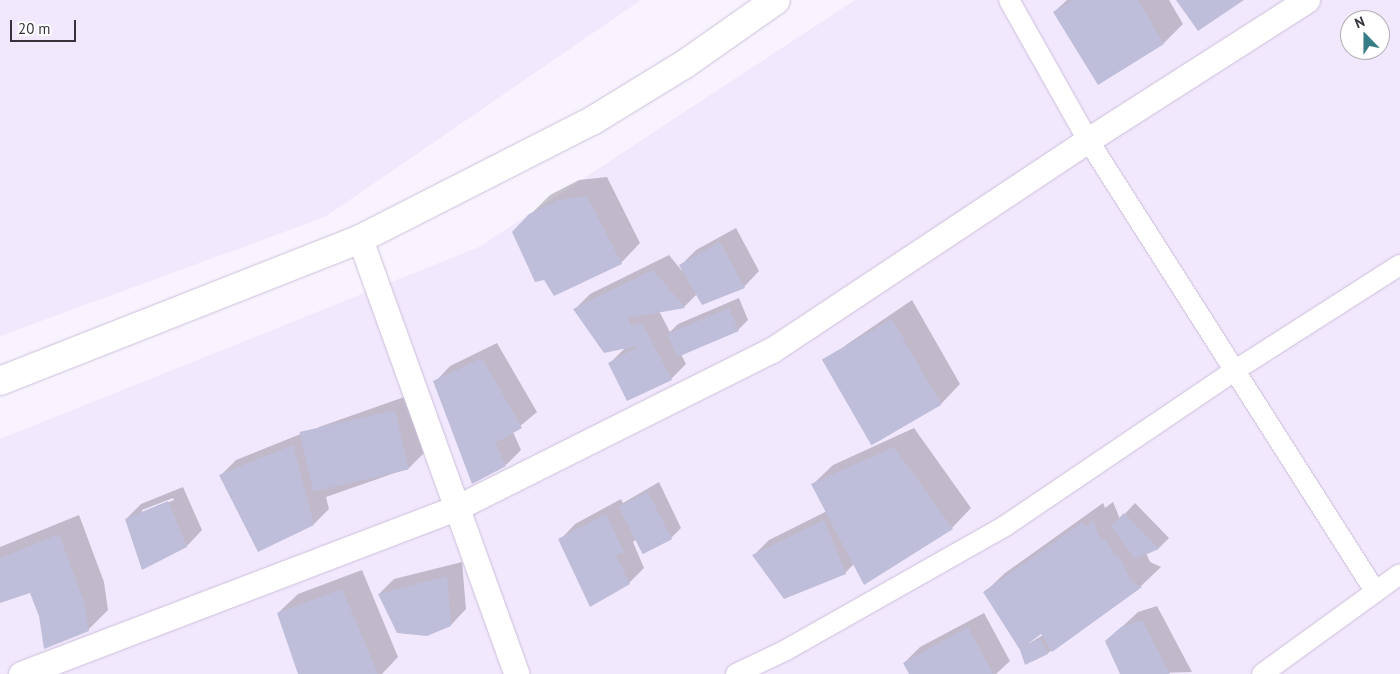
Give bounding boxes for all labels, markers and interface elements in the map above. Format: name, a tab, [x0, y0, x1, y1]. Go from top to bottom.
scale bar	[12, 10, 79, 42]
north arrow	[1340, 10, 1390, 60]
text: N	[1352, 12, 1367, 32]
text: 20 m	[18, 19, 51, 38]

